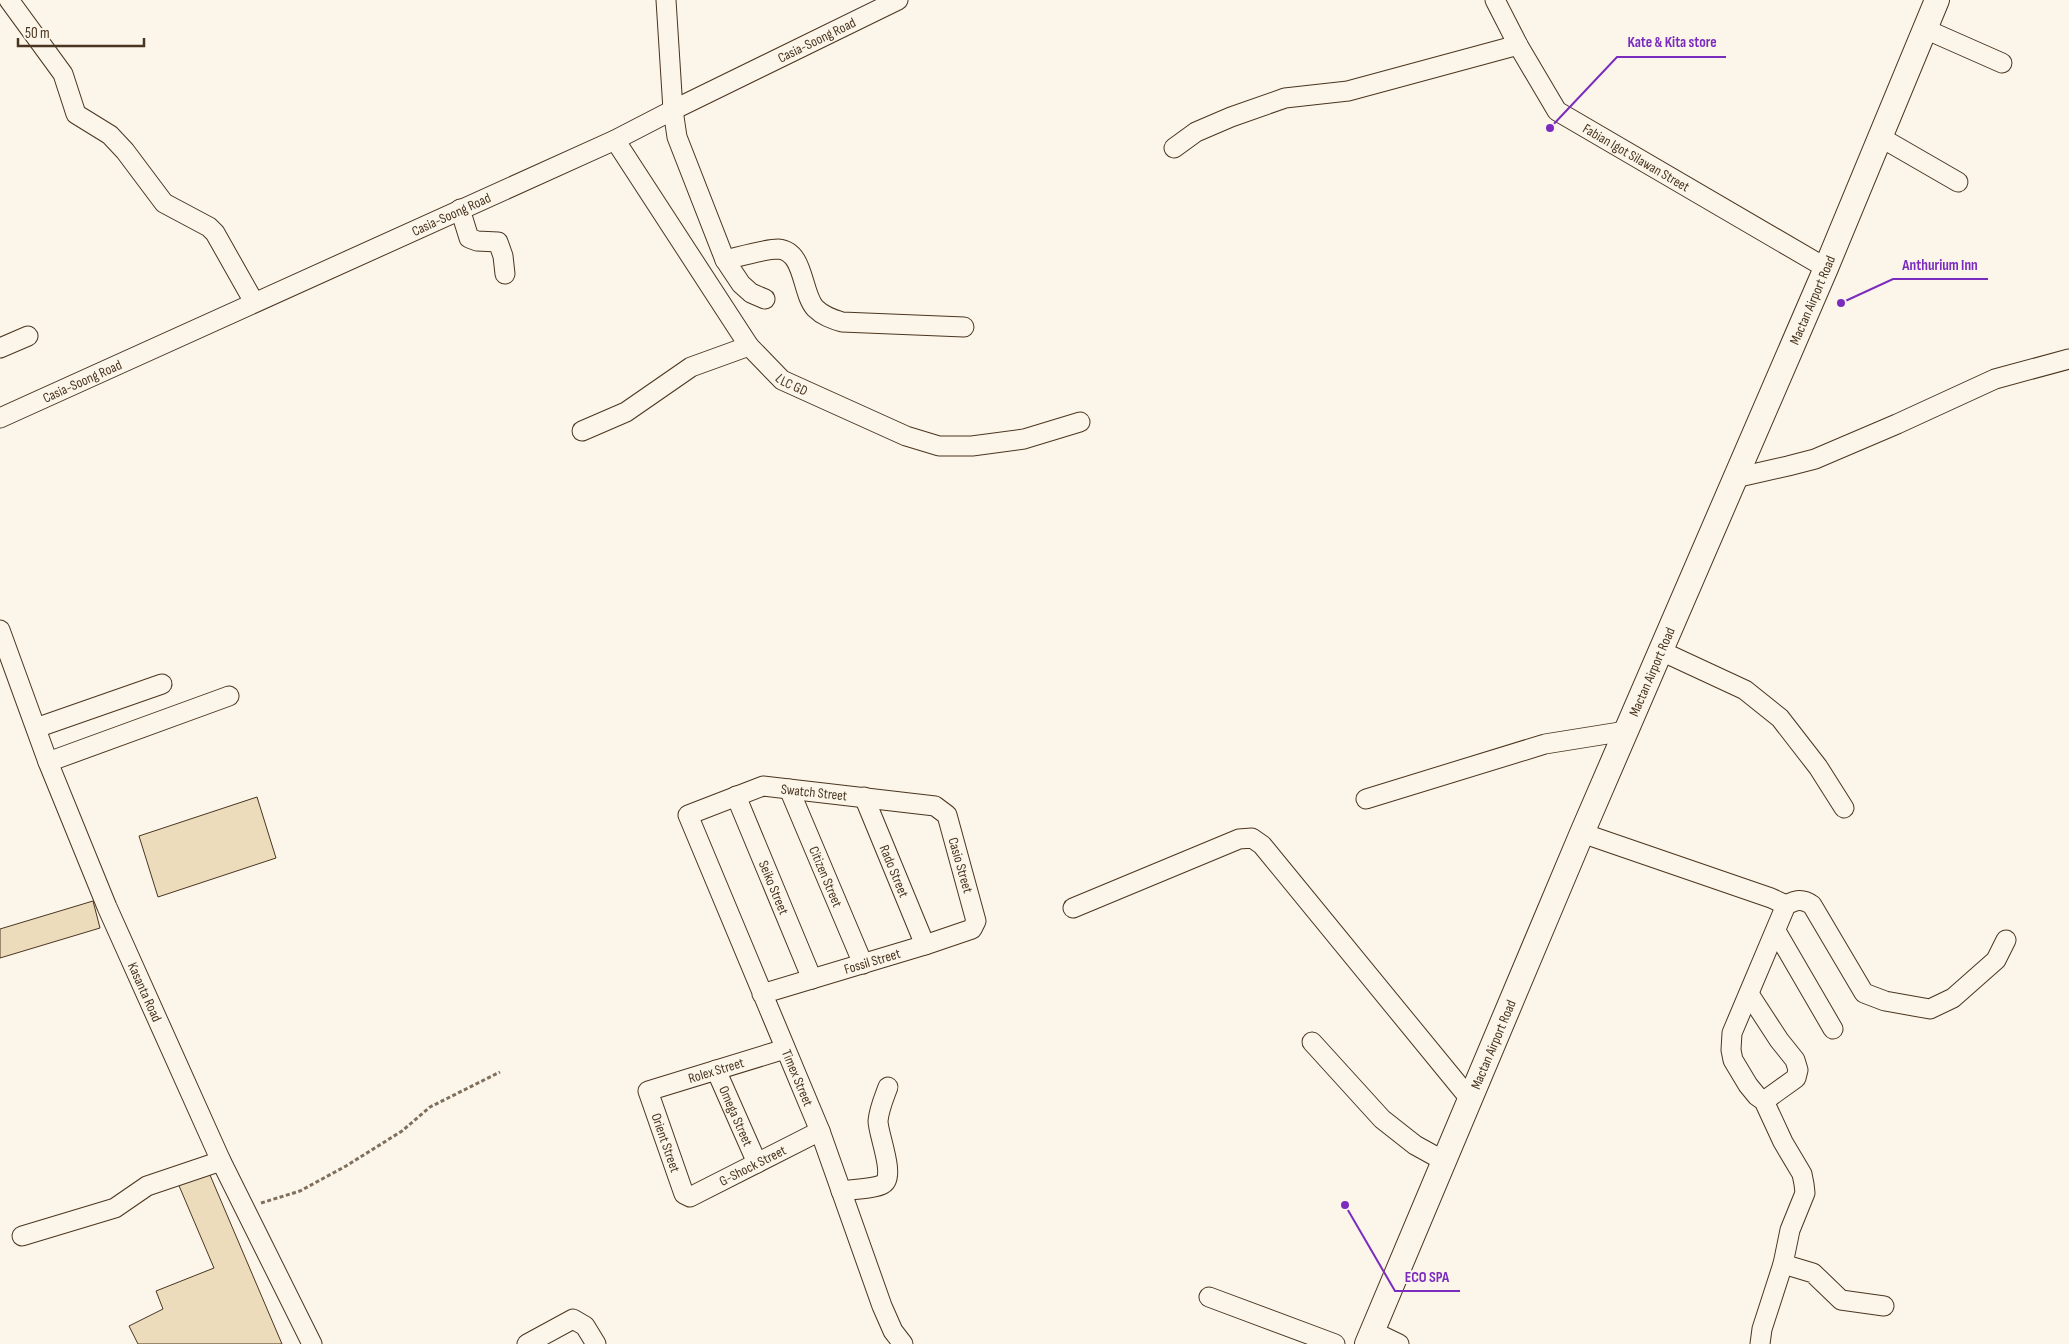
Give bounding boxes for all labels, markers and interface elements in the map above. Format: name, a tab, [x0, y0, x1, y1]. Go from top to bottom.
street label: Casia-Soong Road	[775, 14, 859, 67]
scale bar	[18, 15, 144, 47]
text: 50 m	[25, 24, 50, 43]
callout: Kate & Kita store	[1617, 27, 1726, 57]
text: Kate & Kita store	[1627, 33, 1717, 52]
street label: Fabian Igot Silawan Street	[1580, 120, 1692, 195]
street label: Casia-Soong Road	[409, 189, 494, 240]
callout: Anthurium Inn	[1893, 249, 1988, 279]
street label: Mactan Airport Road	[1786, 253, 1839, 347]
text: Anthurium Inn	[1901, 256, 1978, 275]
street label: Casia-Soong Road	[40, 356, 125, 407]
street label: LLC GD	[772, 370, 810, 400]
street label: Mactan Airport Road	[1625, 625, 1679, 719]
street label: Swatch Street	[780, 781, 848, 804]
street label: Casio Street	[944, 835, 977, 895]
street label: Rado Street	[876, 842, 912, 900]
street label: Citizen Street	[805, 844, 846, 910]
street label: Seiko Street	[755, 858, 792, 917]
street label: Fossil Street	[842, 945, 902, 978]
street label: Kasanta Road	[124, 960, 165, 1025]
street label: Mactan Airport Road	[1467, 997, 1520, 1092]
street label: Timex Street	[778, 1047, 817, 1109]
street label: Rolex Street	[686, 1054, 746, 1087]
street label: Omega Street	[715, 1083, 756, 1149]
street label: Orient Street	[647, 1111, 684, 1175]
street label: G-Shock Street	[716, 1142, 789, 1190]
callout: ECO SPA	[1395, 1261, 1460, 1291]
text: ECO SPA	[1405, 1268, 1450, 1287]

